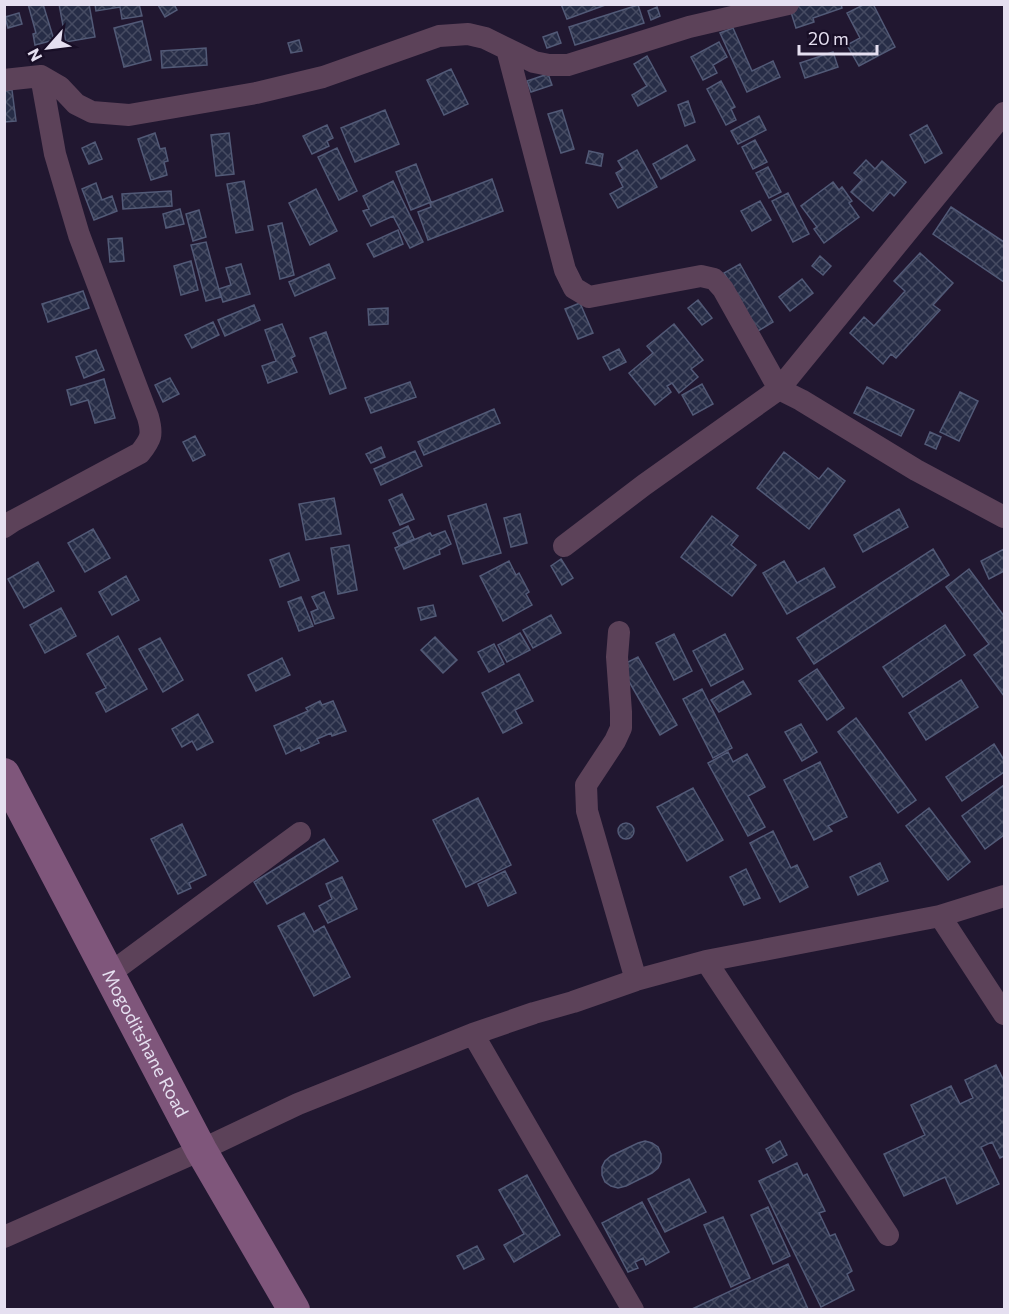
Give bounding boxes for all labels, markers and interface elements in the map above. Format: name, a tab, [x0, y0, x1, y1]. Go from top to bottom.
north arrow	[18, 18, 78, 78]
scale bar	[799, 18, 877, 56]
text: 20 m	[808, 27, 849, 49]
text: N	[23, 46, 46, 65]
street label: Mogoditshane Road	[98, 965, 194, 1121]

